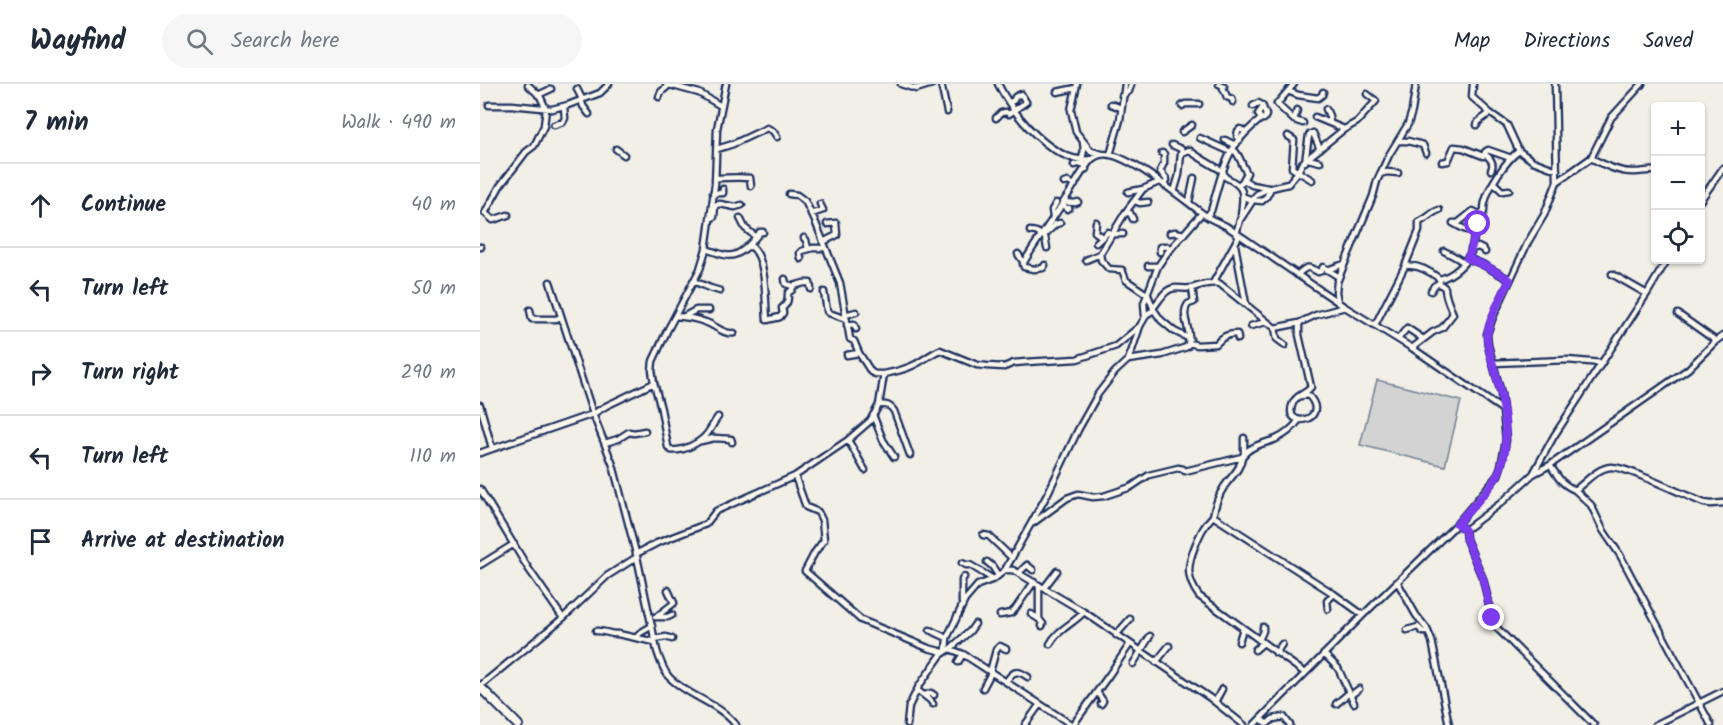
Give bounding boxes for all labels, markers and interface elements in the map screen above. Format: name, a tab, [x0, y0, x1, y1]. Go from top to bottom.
search box	[162, 14, 582, 68]
text: Wayfind	[30, 19, 126, 64]
text: Search here	[231, 24, 339, 59]
icon: search	[183, 25, 216, 58]
text: Map	[1454, 25, 1490, 58]
text: Directions	[1523, 25, 1610, 58]
text: Saved	[1643, 25, 1693, 58]
text: 7 min	[24, 102, 89, 144]
map controls	[1651, 102, 1705, 264]
button: +	[1651, 102, 1705, 156]
text: Walk · 490 m	[341, 107, 456, 139]
button: −	[1651, 156, 1705, 210]
text: Continue	[81, 188, 166, 223]
icon: ahead	[24, 189, 57, 222]
text: 40 m	[411, 189, 456, 221]
route start	[1464, 210, 1490, 236]
button: locate	[1651, 210, 1705, 264]
text: Turn left	[81, 272, 168, 307]
icon: left	[24, 273, 57, 306]
text: 50 m	[411, 273, 456, 305]
text: Turn right	[81, 356, 179, 391]
icon: right	[24, 357, 57, 390]
text: 290 m	[401, 357, 456, 389]
text: Turn left	[81, 440, 168, 475]
icon: left	[24, 441, 57, 474]
text: 110 m	[410, 441, 456, 473]
text: Arrive at destination	[81, 524, 284, 559]
icon: arrive	[24, 525, 57, 558]
route end	[1478, 604, 1504, 630]

